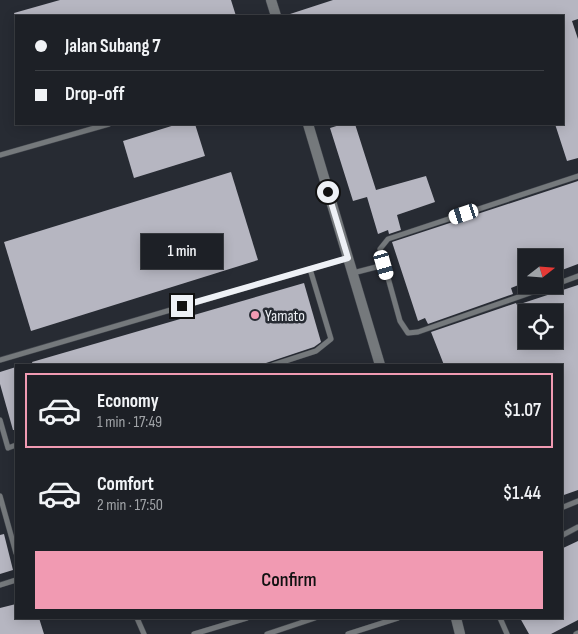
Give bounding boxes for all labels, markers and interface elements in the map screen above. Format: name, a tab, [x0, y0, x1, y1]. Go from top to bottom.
text: Jalan Subang 7	[65, 35, 161, 58]
text: Drop-off	[65, 83, 125, 106]
route start	[317, 181, 339, 203]
car	[447, 202, 480, 226]
callout: 1 min	[141, 234, 223, 268]
text: 1 min	[167, 242, 197, 261]
car	[372, 249, 395, 281]
north arrow	[518, 249, 562, 294]
map controls	[518, 249, 563, 349]
route end	[171, 295, 193, 317]
button: locate	[518, 304, 563, 349]
place label: Yamato	[265, 307, 305, 326]
marker: Yamato	[249, 309, 261, 321]
icon: car	[37, 388, 82, 433]
text: Economy	[97, 390, 159, 413]
text: $1.07	[503, 399, 541, 422]
text: 1 min · 17:49	[97, 413, 162, 432]
icon: car	[37, 471, 82, 516]
text: Comfort	[97, 473, 154, 496]
text: $1.44	[503, 482, 541, 505]
text: 2 min · 17:50	[97, 496, 163, 515]
button: Confirm	[35, 551, 543, 609]

